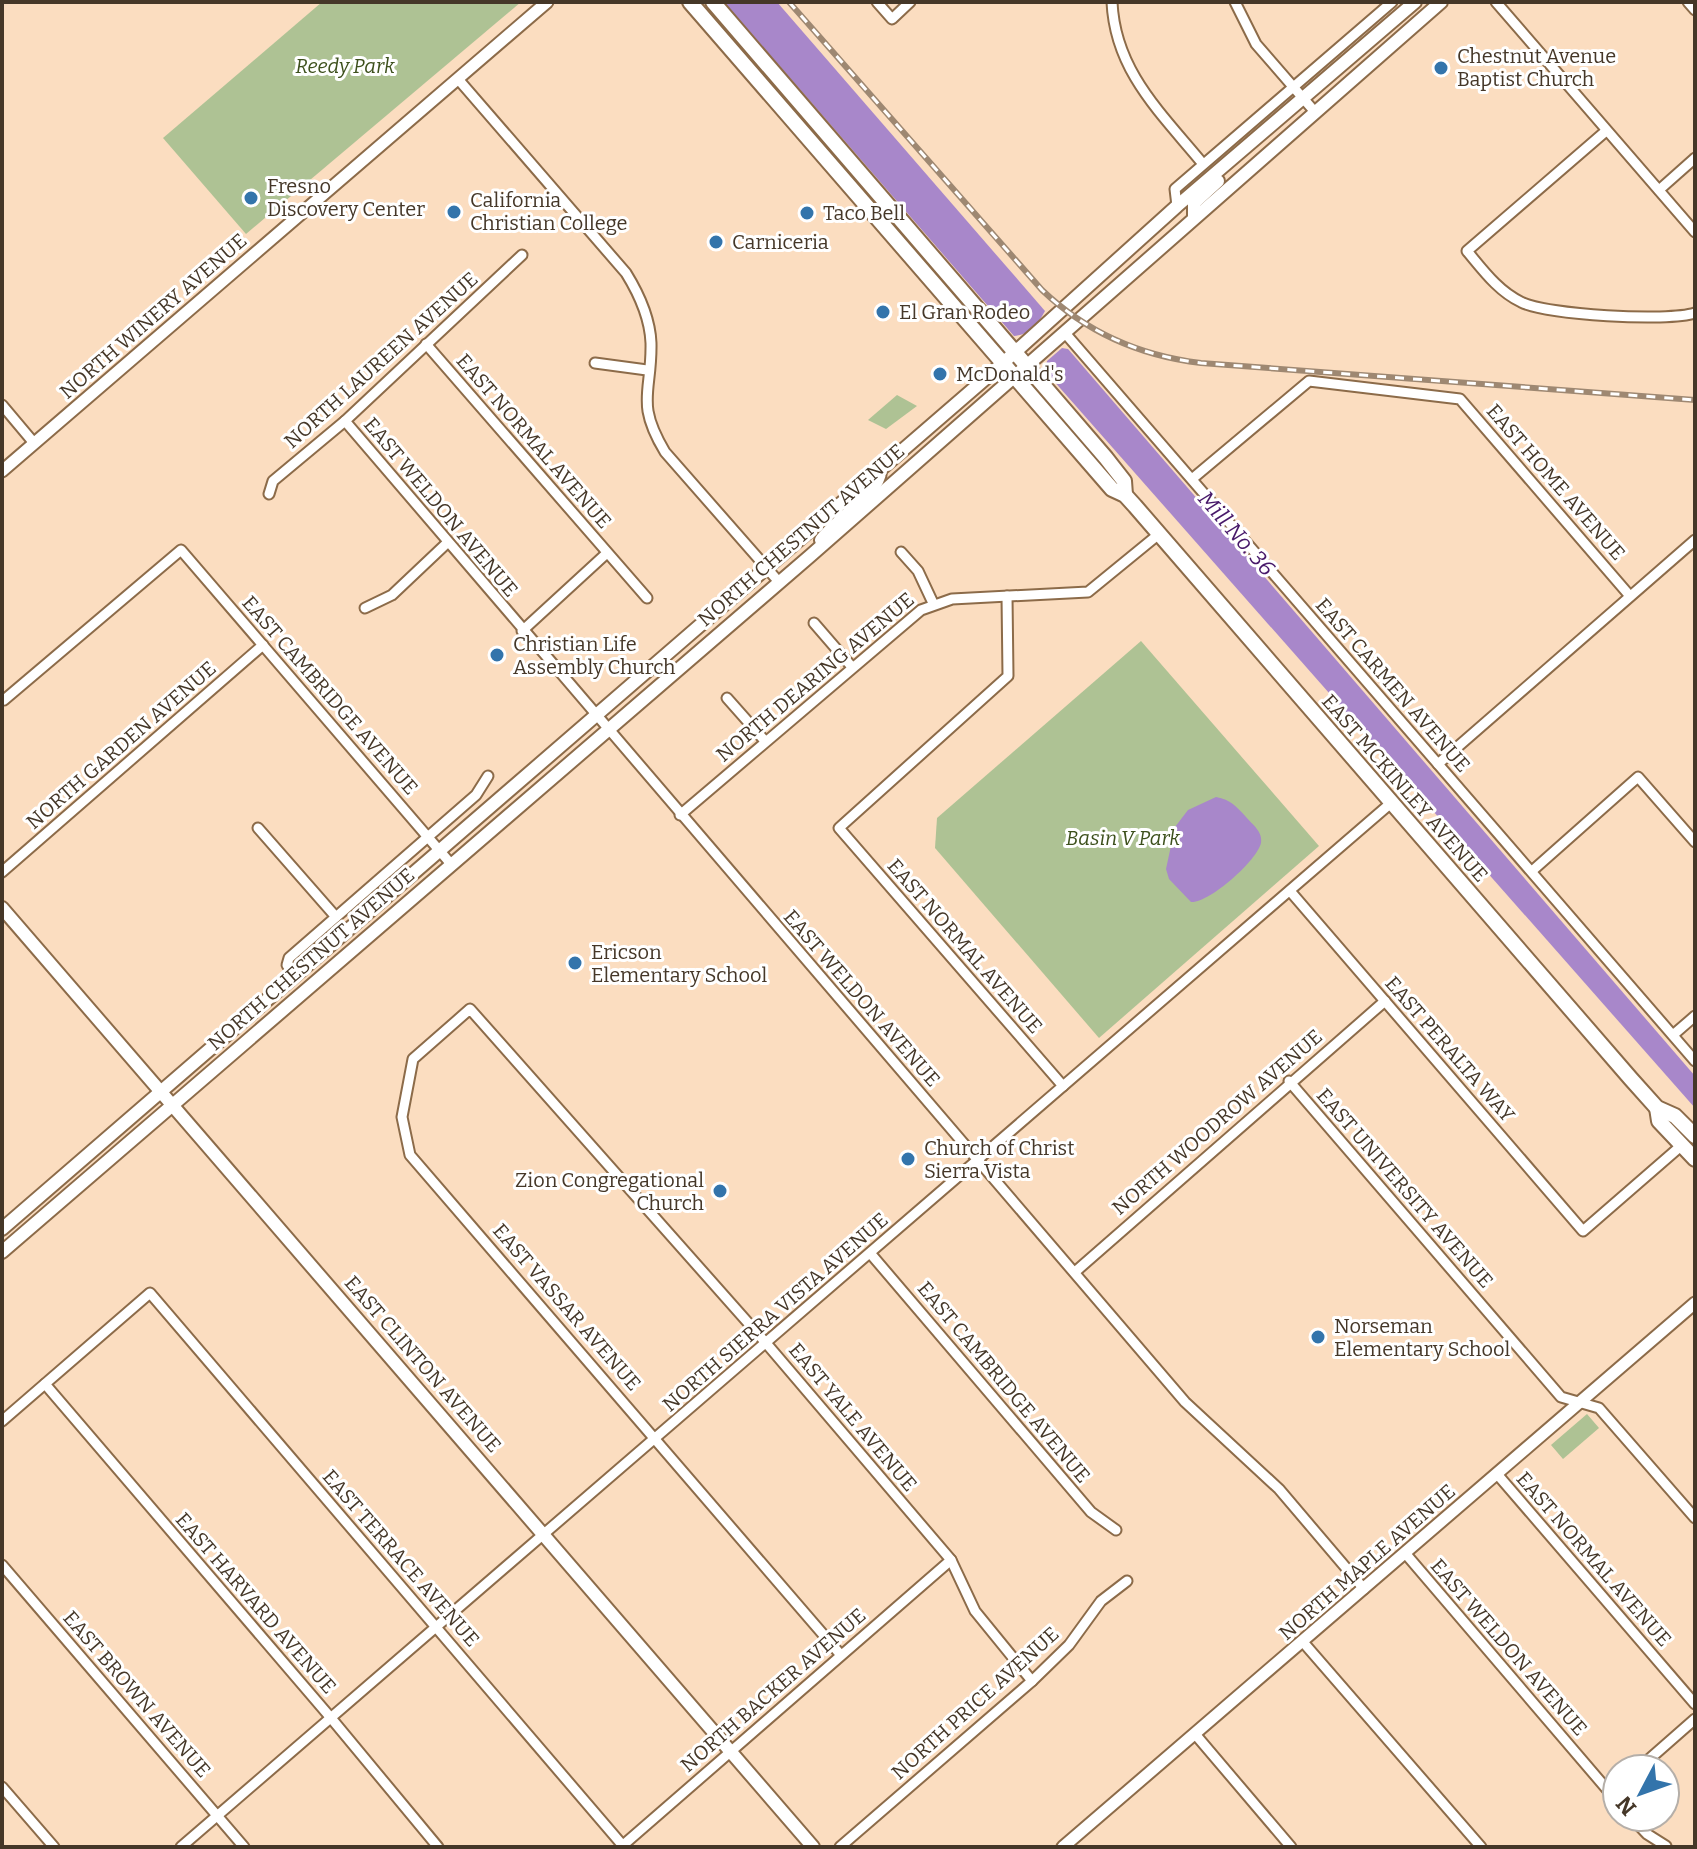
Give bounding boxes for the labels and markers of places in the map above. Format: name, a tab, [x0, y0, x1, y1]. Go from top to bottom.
place label: Chestnut Avenue Baptist Church	[1457, 44, 1616, 91]
marker: Chestnut Avenue Baptist Church	[1432, 59, 1450, 77]
place label: Fresno Discovery Center	[267, 174, 425, 221]
place label: California Christian College	[470, 188, 628, 235]
marker: Fresno Discovery Center	[242, 189, 260, 207]
place label: Taco Bell	[823, 201, 905, 225]
marker: California Christian College	[445, 203, 463, 221]
marker: Taco Bell	[798, 204, 816, 222]
place label: Carniceria	[732, 230, 829, 254]
marker: Carniceria	[707, 233, 725, 251]
place label: El Gran Rodeo	[899, 300, 1030, 324]
marker: El Gran Rodeo	[874, 303, 892, 321]
place label: McDonald's	[956, 362, 1063, 386]
marker: McDonald's	[931, 365, 949, 383]
place label: Christian Life Assembly Church	[513, 632, 676, 679]
marker: Christian Life Assembly Church	[488, 646, 506, 664]
place label: Ericson Elementary School	[591, 940, 768, 987]
marker: Ericson Elementary School	[566, 954, 584, 972]
place label: Church of Christ Sierra Vista	[924, 1136, 1074, 1183]
marker: Church of Christ Sierra Vista	[899, 1150, 917, 1168]
place label: Zion Congregational Church	[515, 1168, 705, 1215]
marker: Zion Congregational Church	[711, 1182, 729, 1200]
place label: Norseman Elementary School	[1334, 1314, 1511, 1361]
marker: Norseman Elementary School	[1309, 1328, 1327, 1346]

